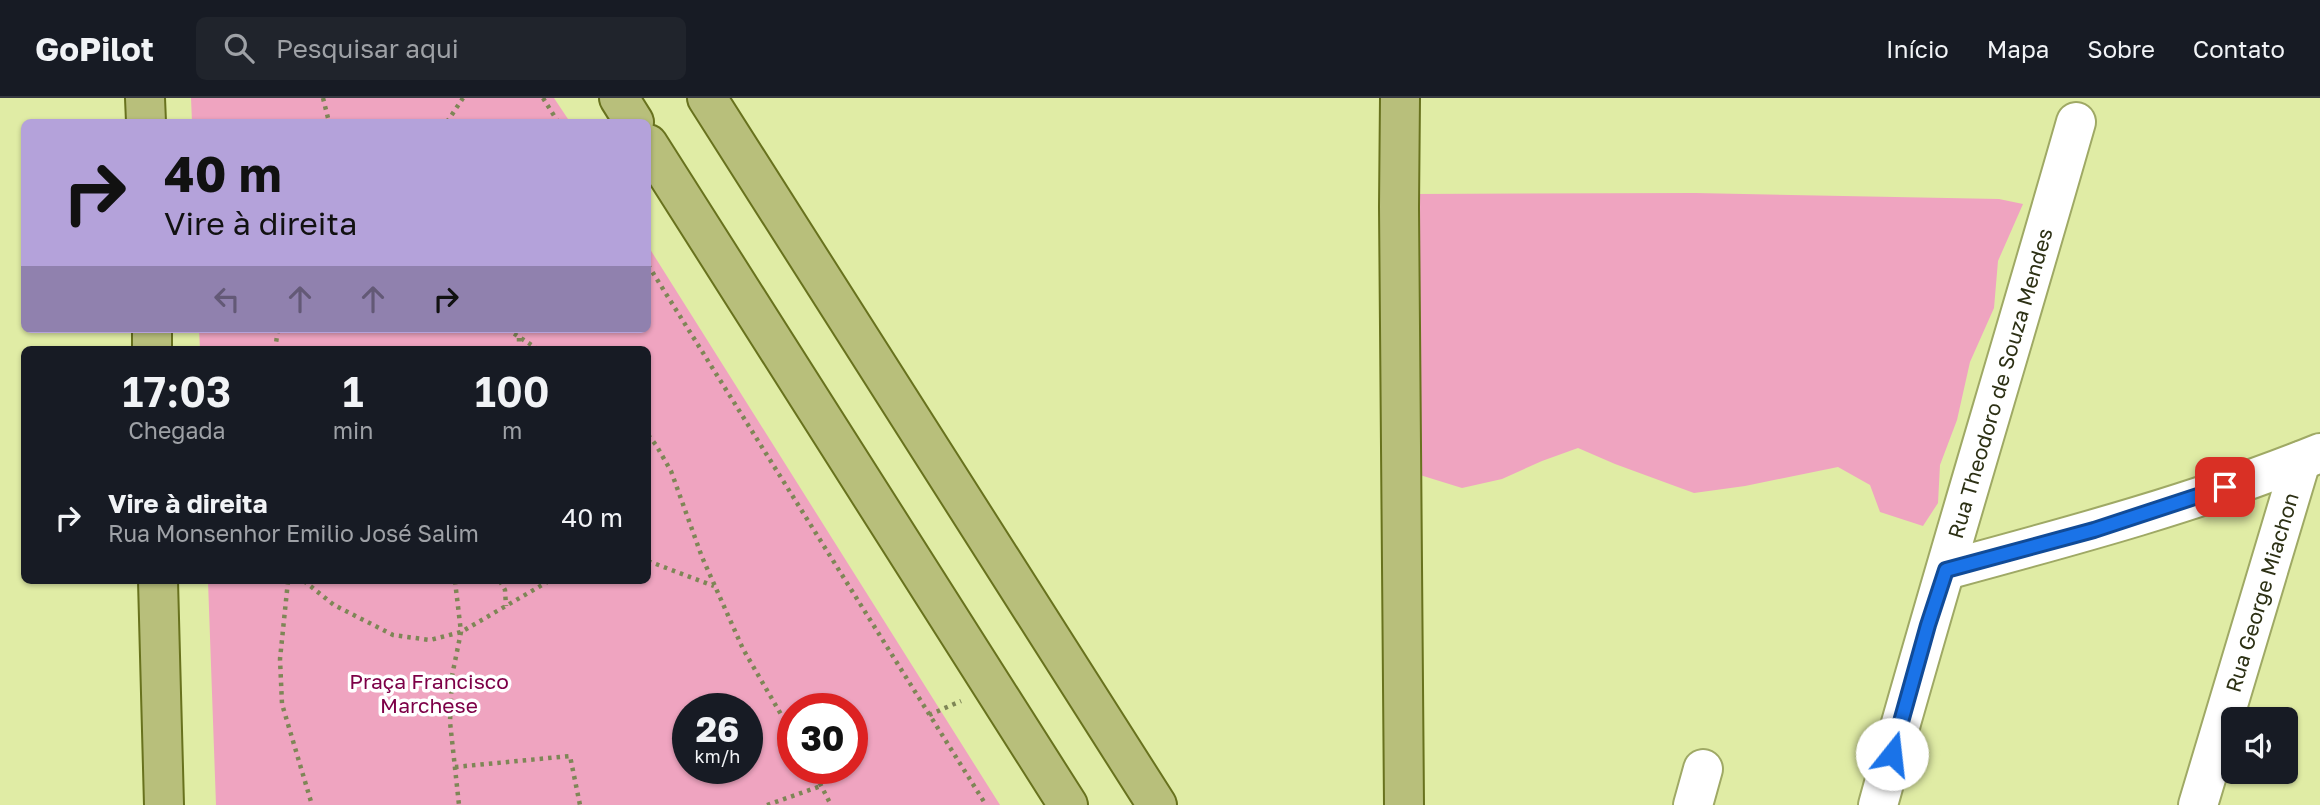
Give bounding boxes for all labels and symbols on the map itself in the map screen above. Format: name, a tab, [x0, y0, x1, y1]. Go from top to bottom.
street label: Rua Theodoro de Souza Mendes	[1942, 225, 2058, 542]
pin	[2195, 457, 2255, 517]
street label: Rua George Miachon	[2220, 489, 2304, 695]
park label: Praça Francisco Marchese	[349, 668, 509, 718]
speed limit sign: 30	[777, 693, 868, 784]
position arrow	[1855, 717, 1929, 791]

